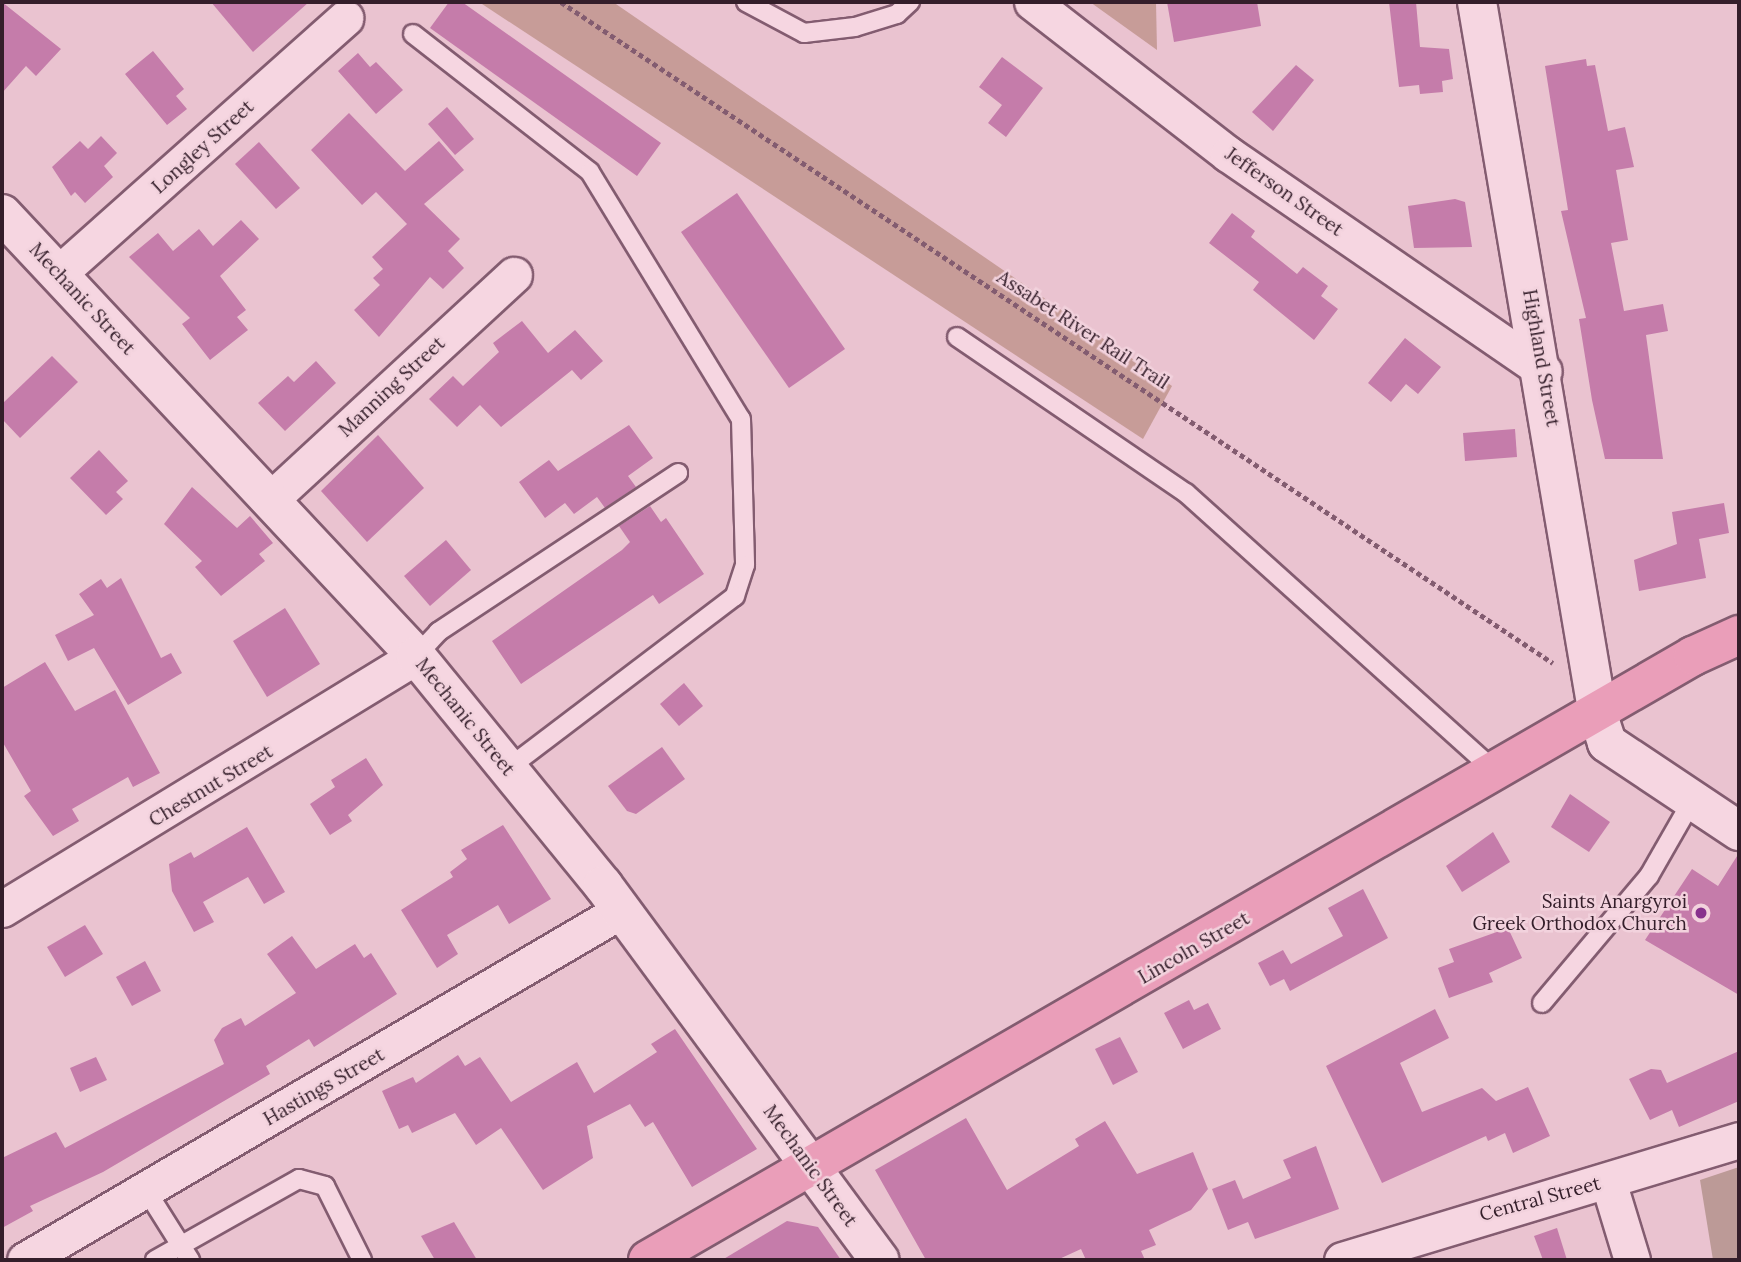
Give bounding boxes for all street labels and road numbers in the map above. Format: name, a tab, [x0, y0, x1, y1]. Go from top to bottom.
street label: Longley Street	[147, 95, 259, 199]
street label: Jefferson Street	[1221, 143, 1347, 241]
street label: Mechanic Street	[24, 238, 140, 360]
street label: Assabet River Rail Trail	[993, 266, 1173, 394]
street label: Highland Street	[1518, 288, 1564, 428]
street label: Manning Street	[334, 332, 450, 442]
street label: Mechanic Street	[411, 654, 519, 780]
street label: Chestnut Street	[145, 740, 277, 832]
street label: Lincoln Street	[1134, 907, 1254, 989]
street label: Hastings Street	[260, 1043, 388, 1131]
street label: Mechanic Street	[758, 1101, 862, 1231]
street label: Central Street	[1477, 1172, 1603, 1226]

